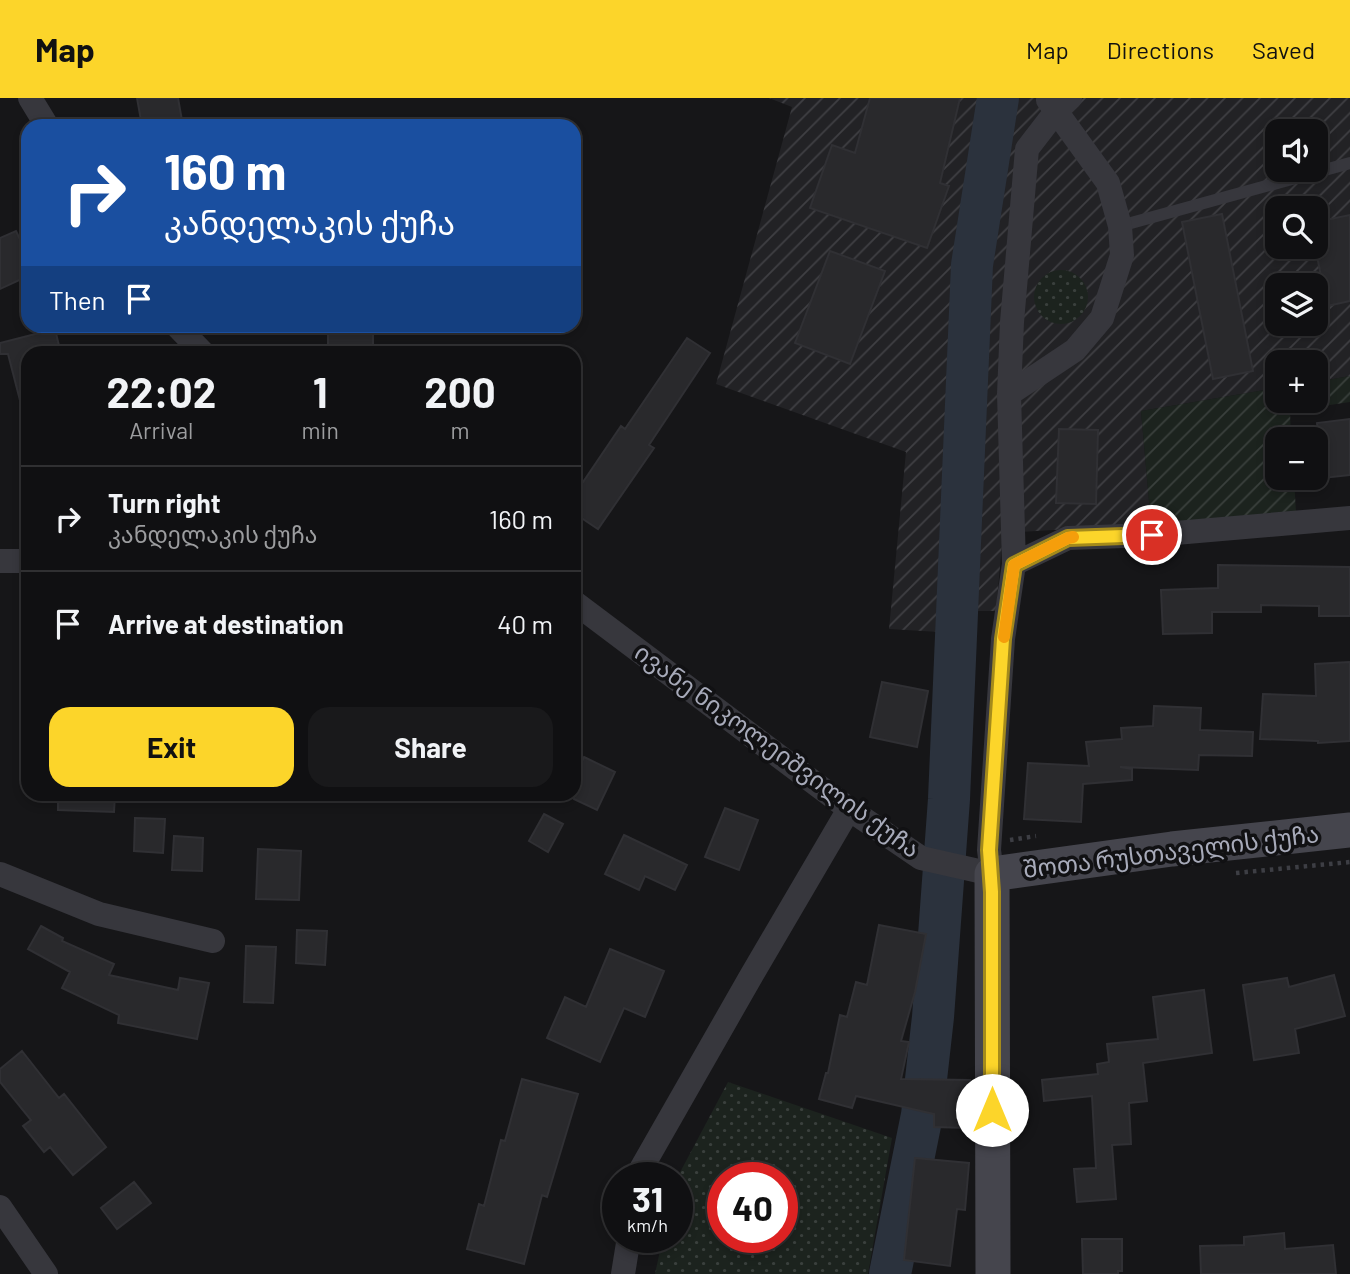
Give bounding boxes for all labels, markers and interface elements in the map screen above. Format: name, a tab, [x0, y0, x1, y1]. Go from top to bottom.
text: Map	[35, 29, 95, 69]
text: Map	[1026, 35, 1069, 64]
text: Directions	[1107, 35, 1214, 64]
text: Saved	[1252, 35, 1315, 64]
map controls	[1265, 119, 1328, 490]
button: sound	[1265, 119, 1328, 182]
text: 160 m	[164, 141, 286, 200]
icon: right	[49, 147, 140, 238]
button: search	[1265, 196, 1328, 259]
text: კანდელაკის ქუჩა	[164, 203, 455, 241]
button: layers	[1265, 273, 1328, 336]
icon: arrive	[120, 280, 158, 318]
text: Then	[49, 284, 106, 315]
button: +	[1265, 350, 1328, 413]
text: 22:02	[106, 366, 216, 416]
text: 1	[313, 366, 328, 416]
text: 200	[424, 366, 496, 416]
text: Arrival	[129, 416, 193, 444]
text: min	[302, 416, 339, 444]
text: m	[450, 416, 469, 444]
button: −	[1265, 427, 1328, 490]
text: Turn right	[108, 487, 221, 518]
icon: right	[49, 500, 87, 538]
text: 160 m	[489, 503, 553, 534]
pin	[1122, 505, 1182, 565]
icon: arrive	[1133, 516, 1171, 554]
text: კანდელაკის ქუჩა	[108, 520, 317, 548]
icon: arrive	[49, 605, 87, 643]
text: Arrive at destination	[108, 608, 344, 639]
text: 40 m	[497, 608, 553, 639]
street label: ივანე ნიკოლეიშვილის ქუჩა	[629, 637, 926, 864]
button: Exit	[49, 707, 294, 787]
button: Share	[308, 707, 553, 787]
street label: შოთა რუსთაველის ქუჩა	[1021, 818, 1321, 884]
position arrow	[955, 1073, 1029, 1147]
speed limit sign: 40	[707, 1162, 798, 1253]
text: 31	[632, 1177, 663, 1219]
text: km/h	[627, 1214, 668, 1236]

